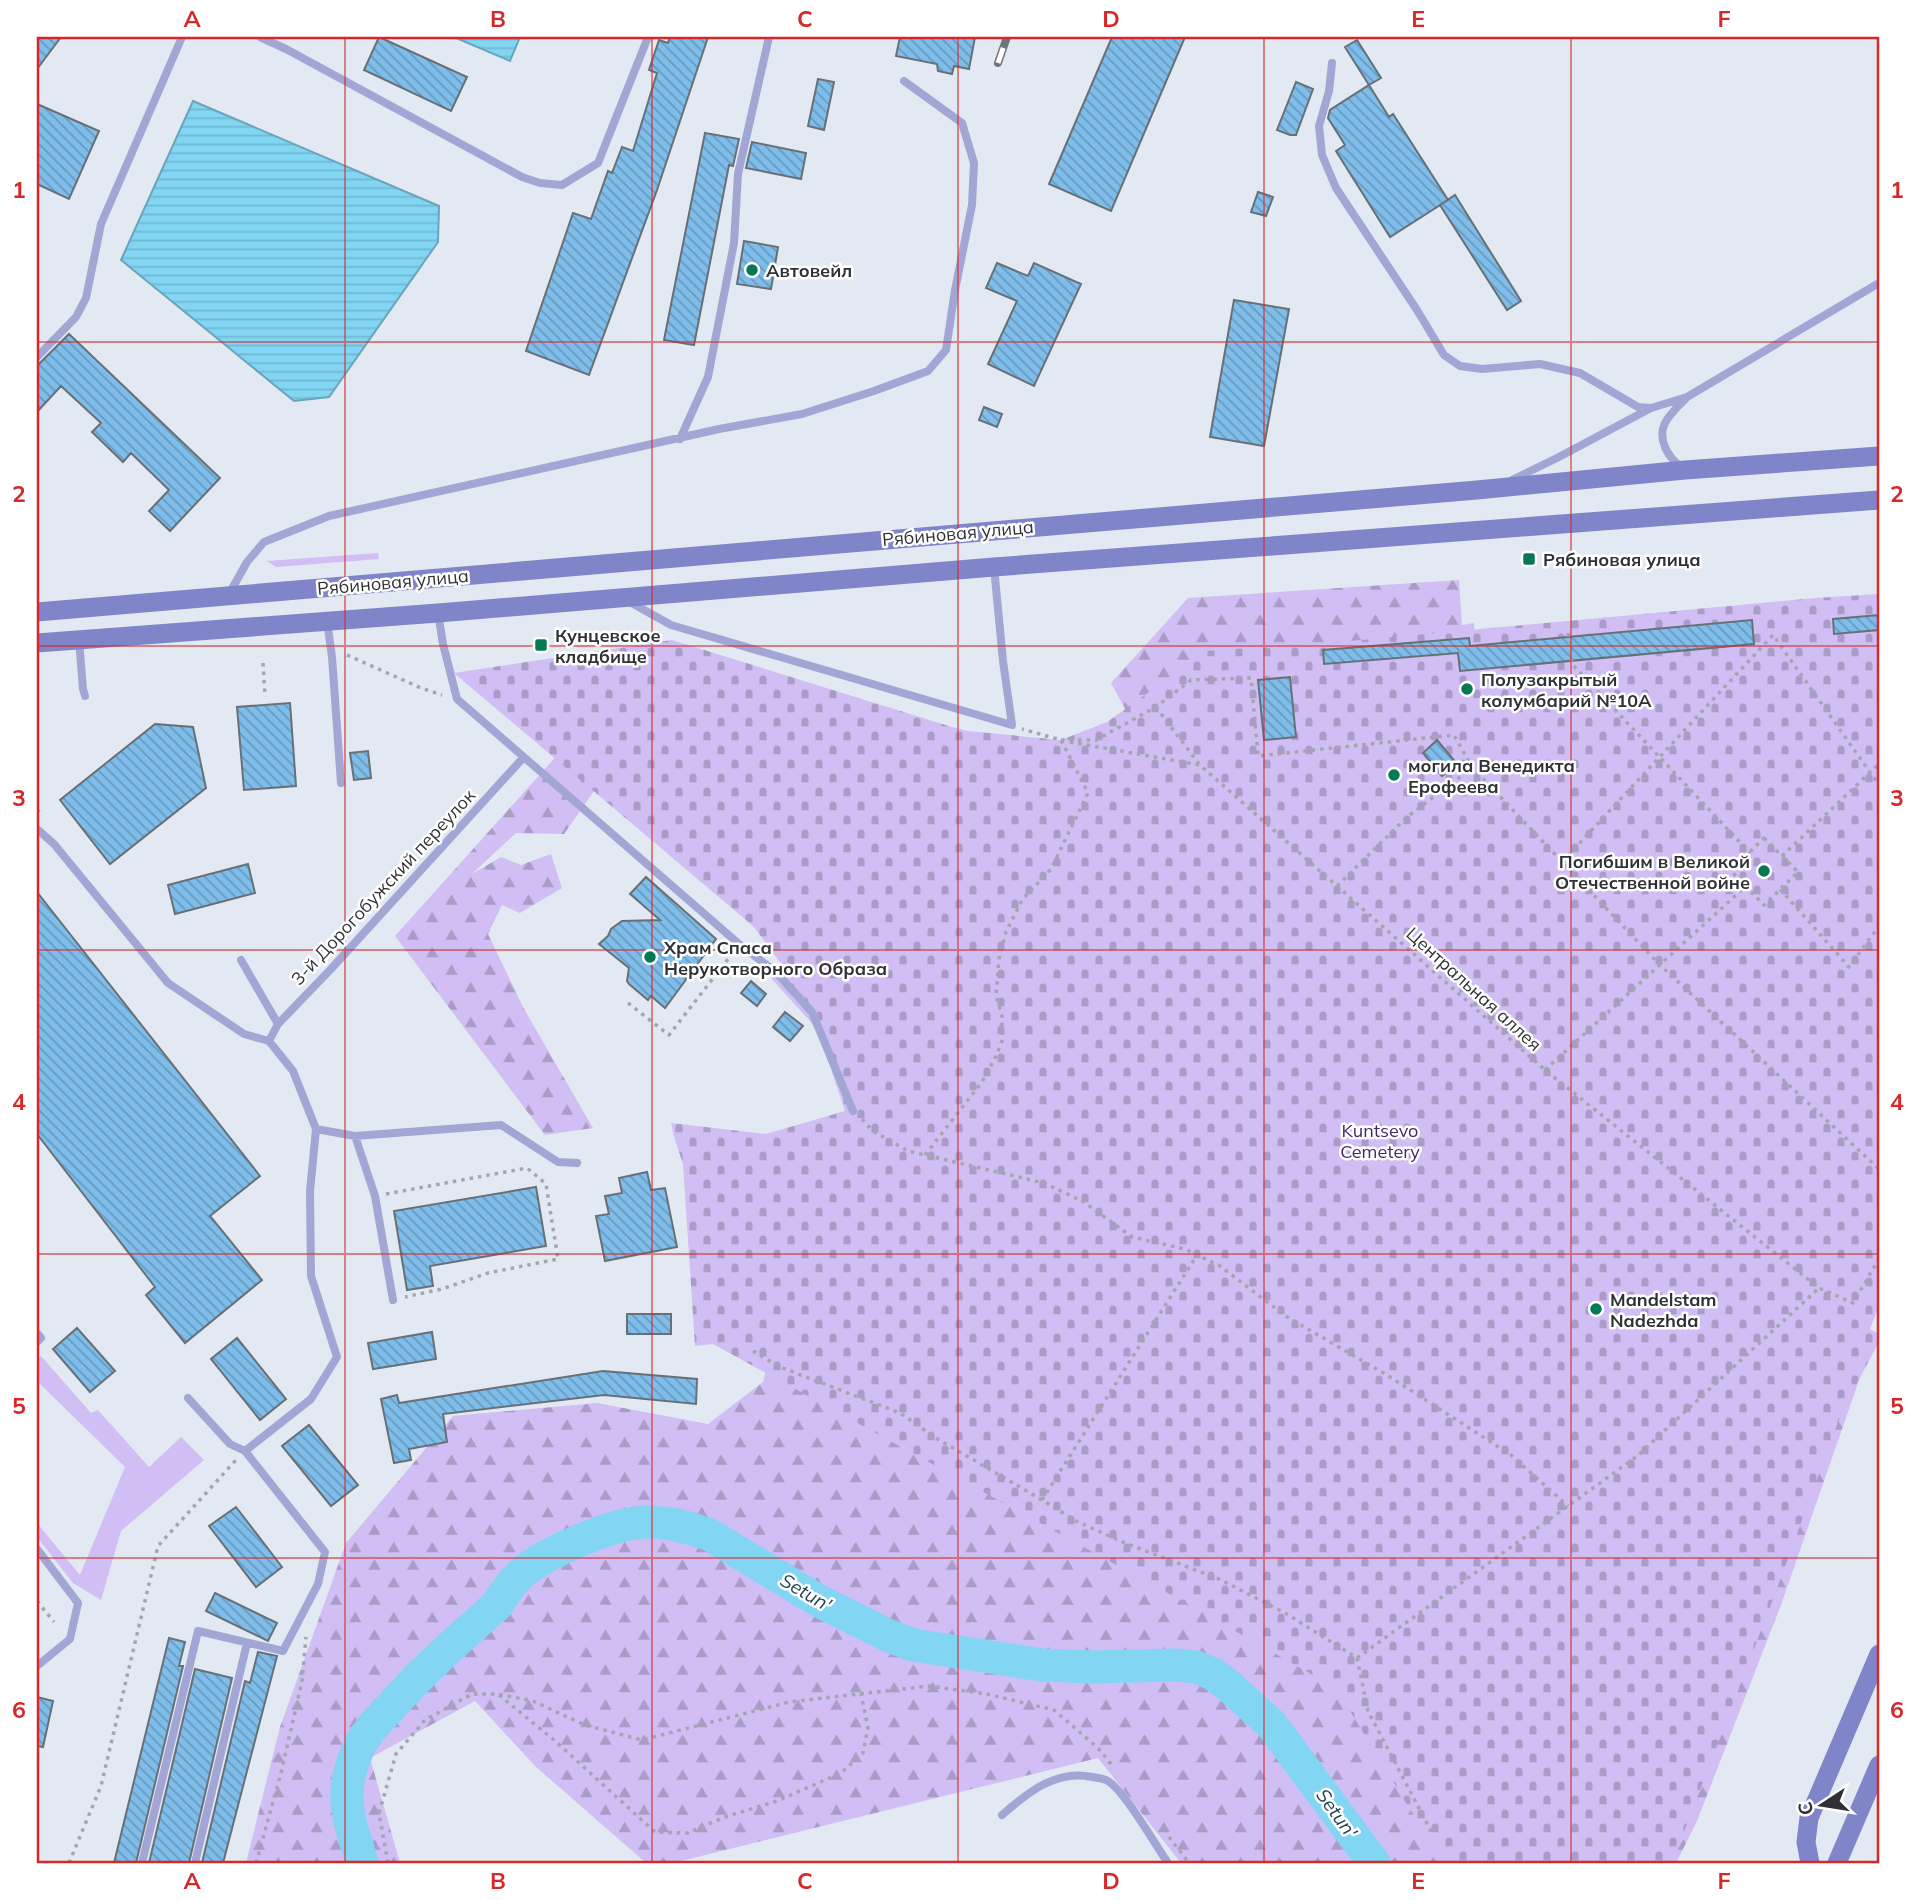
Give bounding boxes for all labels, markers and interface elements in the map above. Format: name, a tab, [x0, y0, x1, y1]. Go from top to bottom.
text: A	[183, 4, 201, 33]
text: B	[490, 4, 506, 33]
text: C	[797, 4, 813, 33]
text: D	[1102, 4, 1120, 33]
text: E	[1411, 4, 1425, 33]
text: F	[1717, 4, 1731, 33]
text: 1	[12, 175, 26, 204]
text: 1	[1890, 175, 1904, 204]
place label: Автовейл	[766, 259, 852, 282]
marker: Автовейл	[744, 262, 760, 278]
text: 2	[12, 479, 26, 508]
text: 2	[1890, 479, 1904, 508]
street label: Рябиновая улица	[881, 515, 1035, 551]
place label: Рябиновая улица	[1543, 548, 1701, 571]
marker: Рябиновая улица	[1521, 551, 1537, 567]
street label: Рябиновая улица	[316, 564, 470, 600]
place label: Кунцевское кладбище	[555, 624, 661, 668]
marker: Кунцевское кладбище	[533, 637, 549, 653]
place label: Полузакрытый колумбарий №10А	[1481, 668, 1652, 712]
marker: Полузакрытый колумбарий №10А	[1459, 681, 1475, 697]
place label: могила Венедикта Ерофеева	[1408, 754, 1575, 798]
marker: могила Венедикта Ерофеева	[1386, 767, 1402, 783]
text: 3	[12, 783, 26, 812]
text: 3	[1890, 783, 1904, 812]
street label: 3-й Дорогобужский переулок	[286, 784, 480, 990]
place label: Погибшим в Великой Отечественной войне	[1555, 850, 1750, 894]
marker: Погибшим в Великой Отечественной войне	[1756, 863, 1772, 879]
street label: Центральная аллея	[1402, 922, 1546, 1056]
place label: Храм Спаса Нерукотворного Образа	[663, 936, 887, 980]
marker: Храм Спаса Нерукотворного Образа	[642, 949, 658, 965]
text: 4	[12, 1087, 26, 1116]
text: 4	[1890, 1087, 1904, 1116]
park label: Kuntsevo Cemetery	[1340, 1119, 1420, 1163]
place label: Mandelstam Nadezhda	[1610, 1288, 1717, 1332]
marker: Mandelstam Nadezhda	[1588, 1301, 1604, 1317]
text: 5	[12, 1391, 26, 1420]
text: 5	[1890, 1391, 1904, 1420]
water label: Setun'	[776, 1568, 837, 1617]
text: 6	[12, 1695, 26, 1724]
text: 6	[1890, 1695, 1904, 1724]
north arrow	[1786, 1770, 1856, 1840]
water label: Setun'	[1311, 1784, 1363, 1843]
text: С	[1792, 1800, 1818, 1817]
text: A	[183, 1866, 201, 1895]
text: B	[490, 1866, 506, 1895]
text: C	[797, 1866, 813, 1895]
text: D	[1102, 1866, 1120, 1895]
text: E	[1411, 1866, 1425, 1895]
text: F	[1717, 1866, 1731, 1895]

